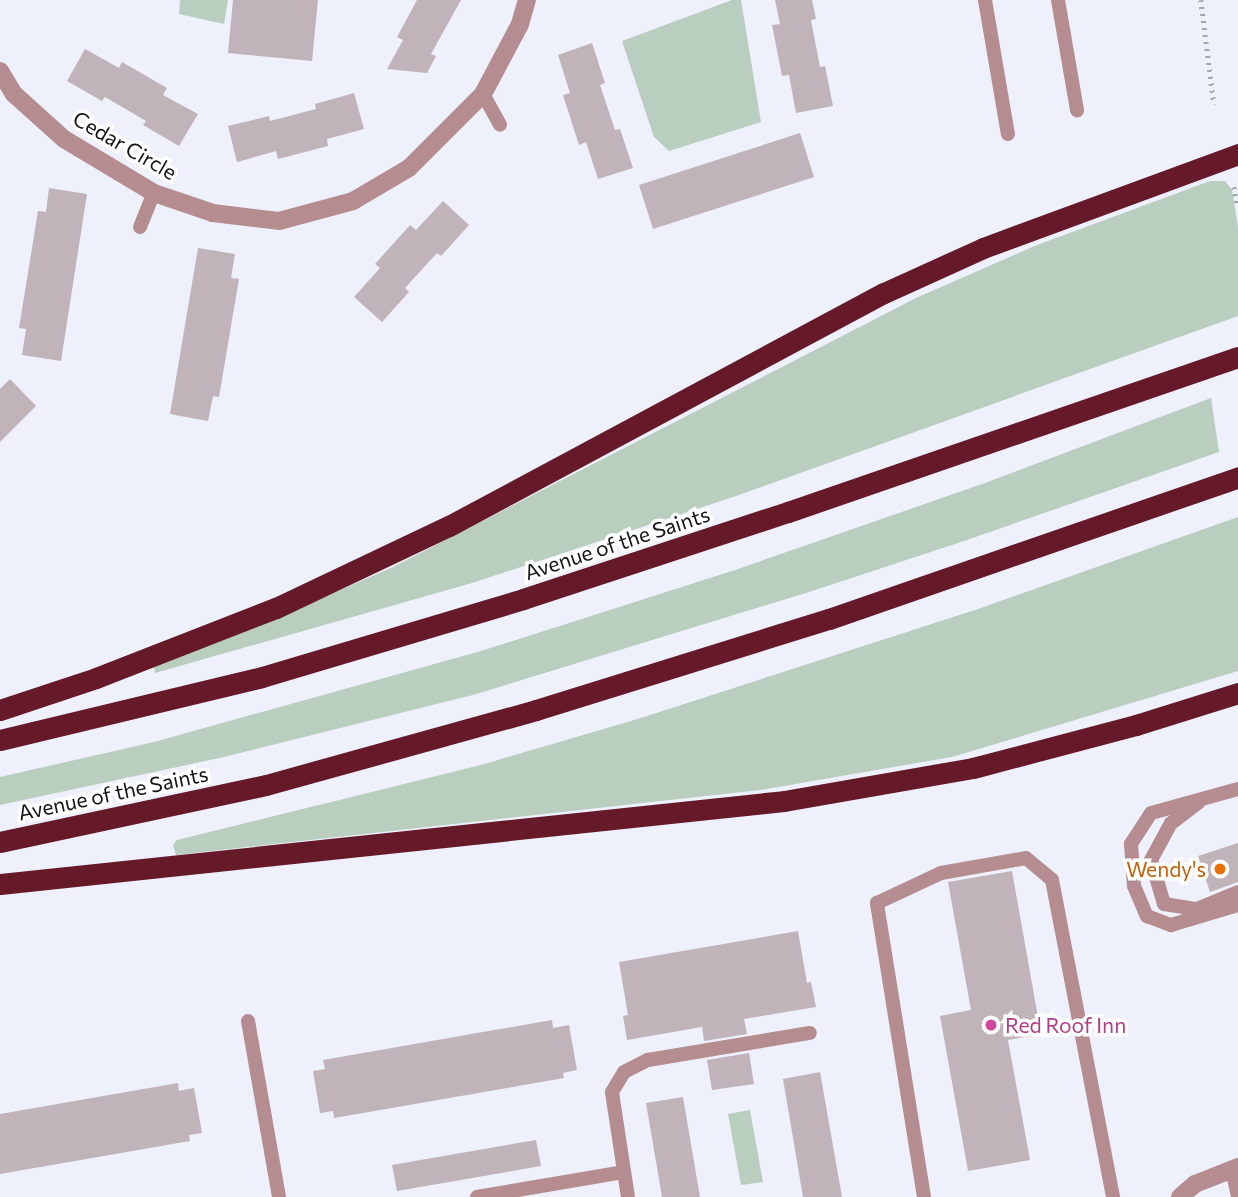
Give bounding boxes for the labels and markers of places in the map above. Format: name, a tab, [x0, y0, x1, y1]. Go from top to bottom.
place label: Wendy's	[1126, 856, 1206, 882]
marker: Wendy's	[1212, 861, 1228, 877]
place label: Red Roof Inn	[1005, 1012, 1126, 1038]
marker: Red Roof Inn	[983, 1017, 999, 1033]

